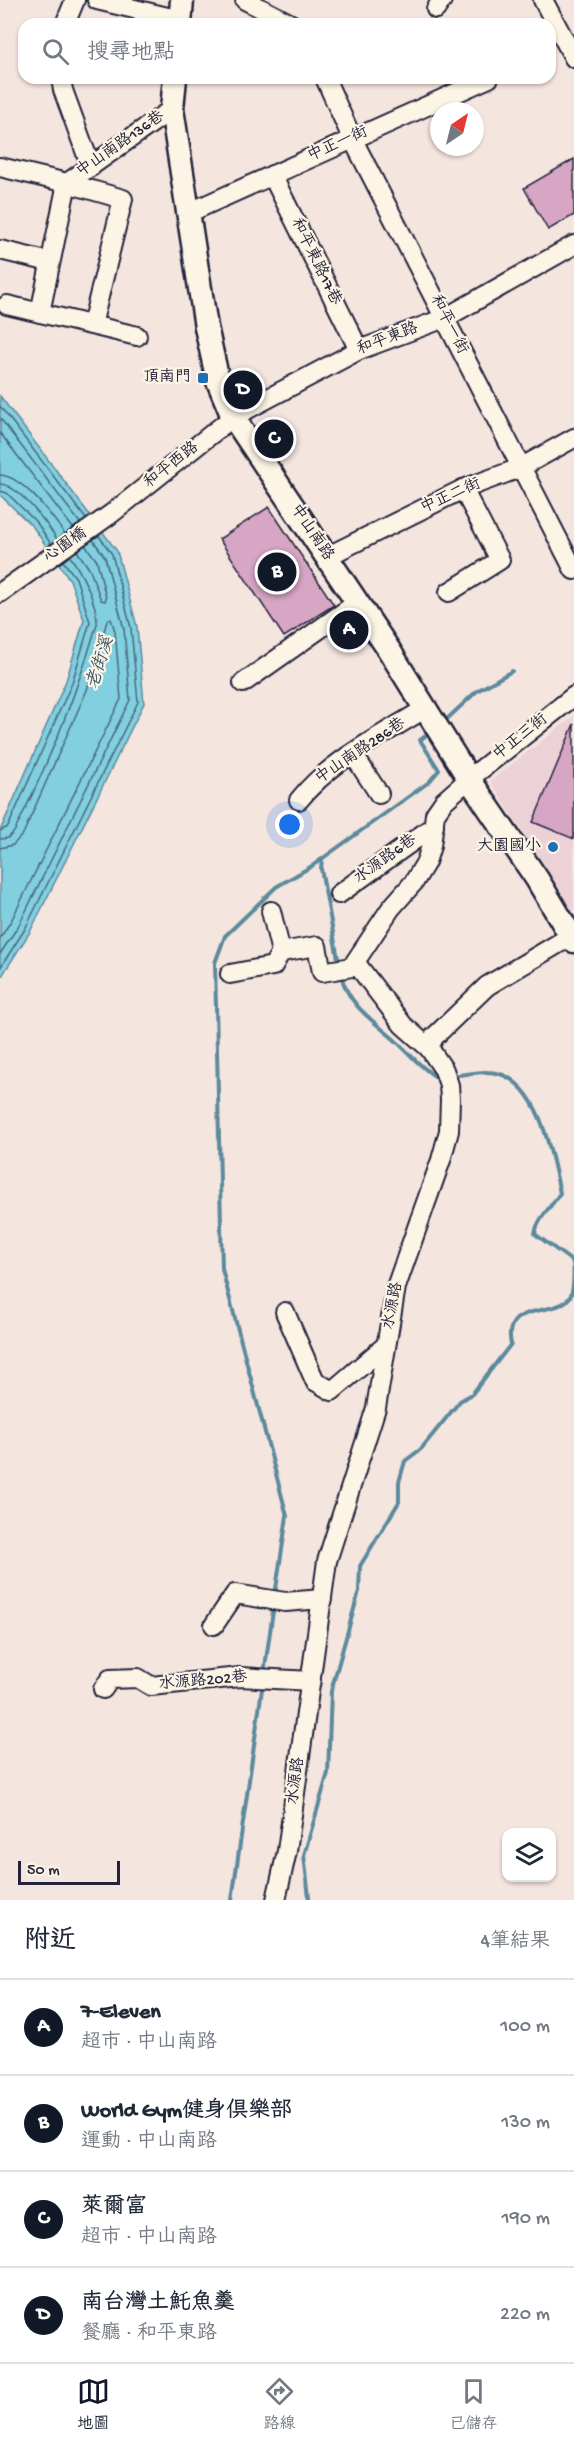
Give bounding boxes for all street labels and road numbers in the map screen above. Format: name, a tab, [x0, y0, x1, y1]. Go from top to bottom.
street label: 中山南路136巷	[72, 106, 169, 182]
street label: 中正一街	[304, 121, 371, 167]
street label: 和平東路17巷	[286, 214, 346, 309]
street label: 和平一街	[425, 292, 472, 358]
street label: 和平東路	[354, 318, 421, 360]
street label: 和平西路	[140, 437, 203, 493]
street label: 中正二街	[417, 473, 484, 519]
street label: 中山南路	[285, 500, 338, 565]
street label: 心園橋	[40, 524, 91, 568]
street label: 中正三街	[489, 709, 552, 765]
street label: 中山南路286巷	[311, 713, 410, 789]
street label: 水源路6巷	[350, 829, 421, 889]
street label: 水源路	[378, 1280, 408, 1331]
street label: 水源路202巷	[158, 1667, 248, 1695]
street label: 水源路	[282, 1756, 310, 1806]

